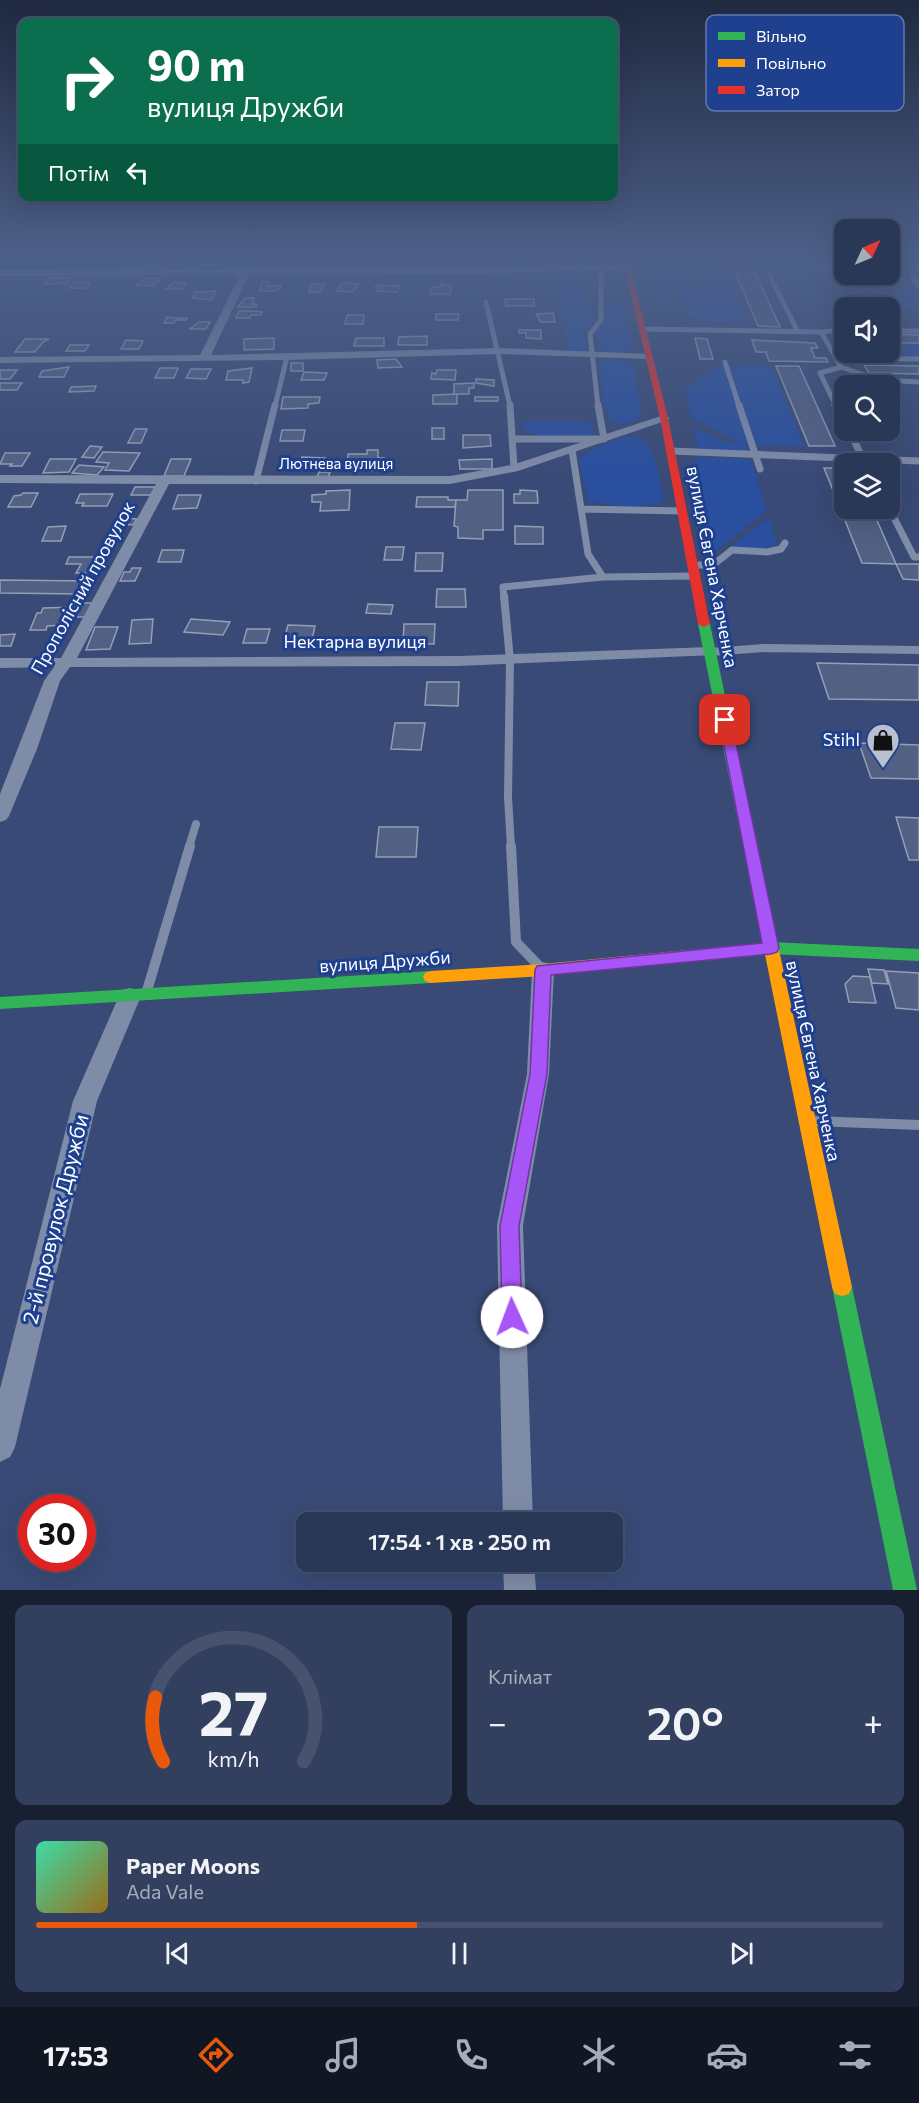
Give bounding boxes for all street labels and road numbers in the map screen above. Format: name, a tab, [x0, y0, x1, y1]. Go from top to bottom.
street label: Лютнева вулиця	[279, 454, 393, 472]
street label: вулиця Євгена Харченка	[683, 464, 743, 669]
street label: Прополісний провулок	[25, 497, 139, 678]
street label: Нектарна вулиця	[284, 630, 426, 652]
street label: вулиця Дружби	[319, 945, 451, 977]
street label: вулиця Євгена Харченка	[782, 958, 846, 1163]
street label: 2-й провулок Дружби	[16, 1111, 93, 1326]

